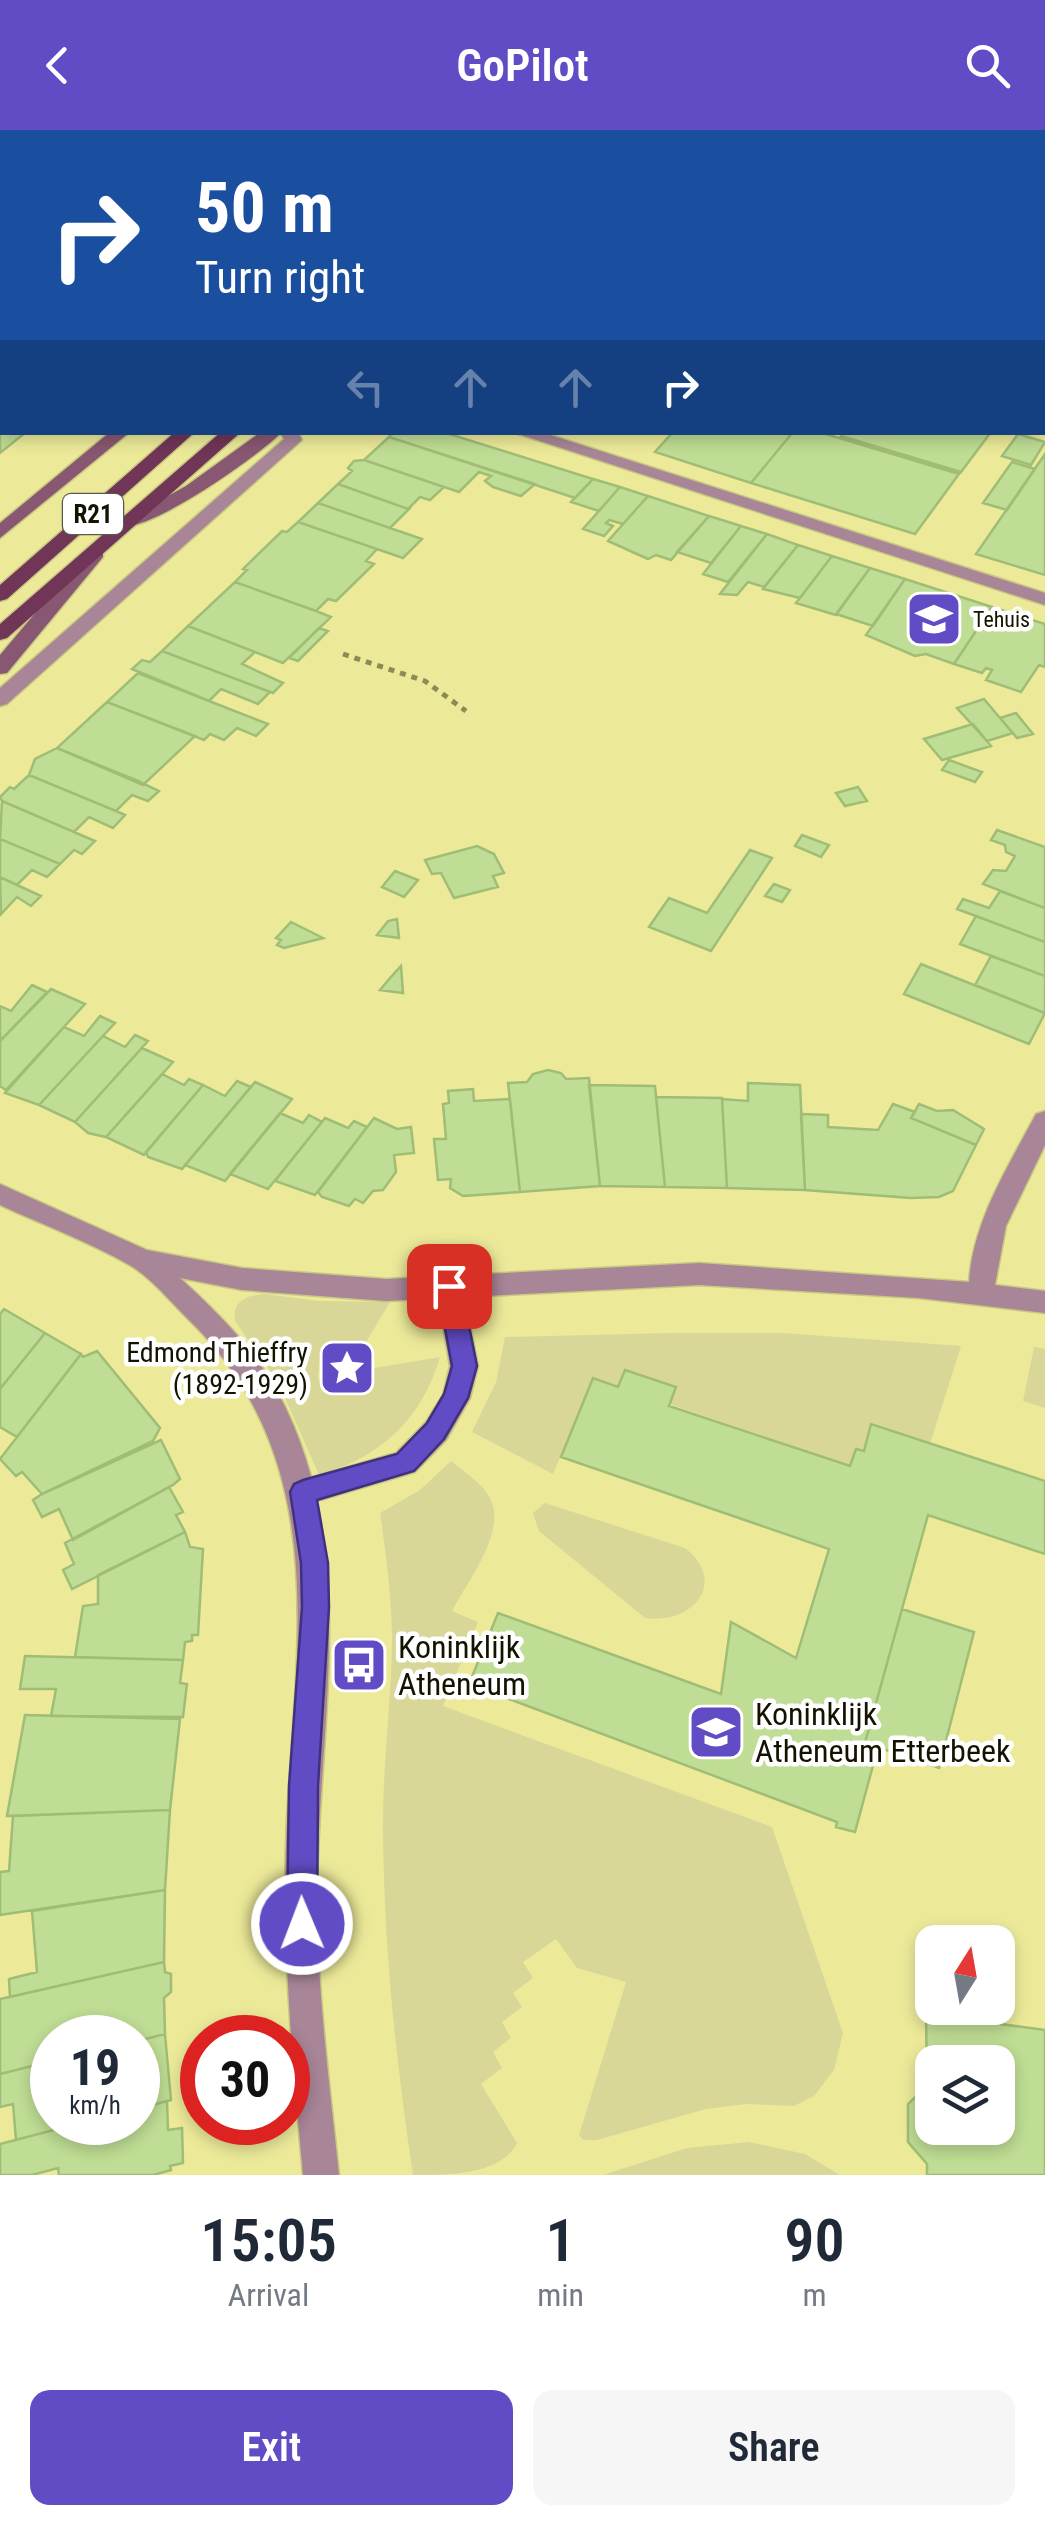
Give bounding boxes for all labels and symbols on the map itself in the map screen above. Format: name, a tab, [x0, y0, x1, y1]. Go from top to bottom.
road number: R21	[63, 494, 123, 534]
school or university icon: Tehuis	[904, 589, 964, 649]
place label: Tehuis	[973, 607, 1030, 632]
pin	[407, 1244, 492, 1329]
place label: Edmond Thieffry (1892-1929)	[126, 1336, 308, 1401]
place icon: Edmond Thieffry (1892-1929)	[317, 1338, 377, 1398]
place label: Koninklijk Atheneum	[398, 1628, 526, 1703]
bus stop icon: Koninklijk Atheneum	[329, 1635, 389, 1695]
place label: Koninklijk Atheneum Etterbeek	[755, 1695, 1011, 1770]
school or university icon: Koninklijk Atheneum Etterbeek	[686, 1702, 746, 1762]
position arrow	[250, 1872, 354, 1976]
north arrow	[915, 1925, 1015, 2025]
speed limit sign: 30	[180, 2015, 310, 2145]

